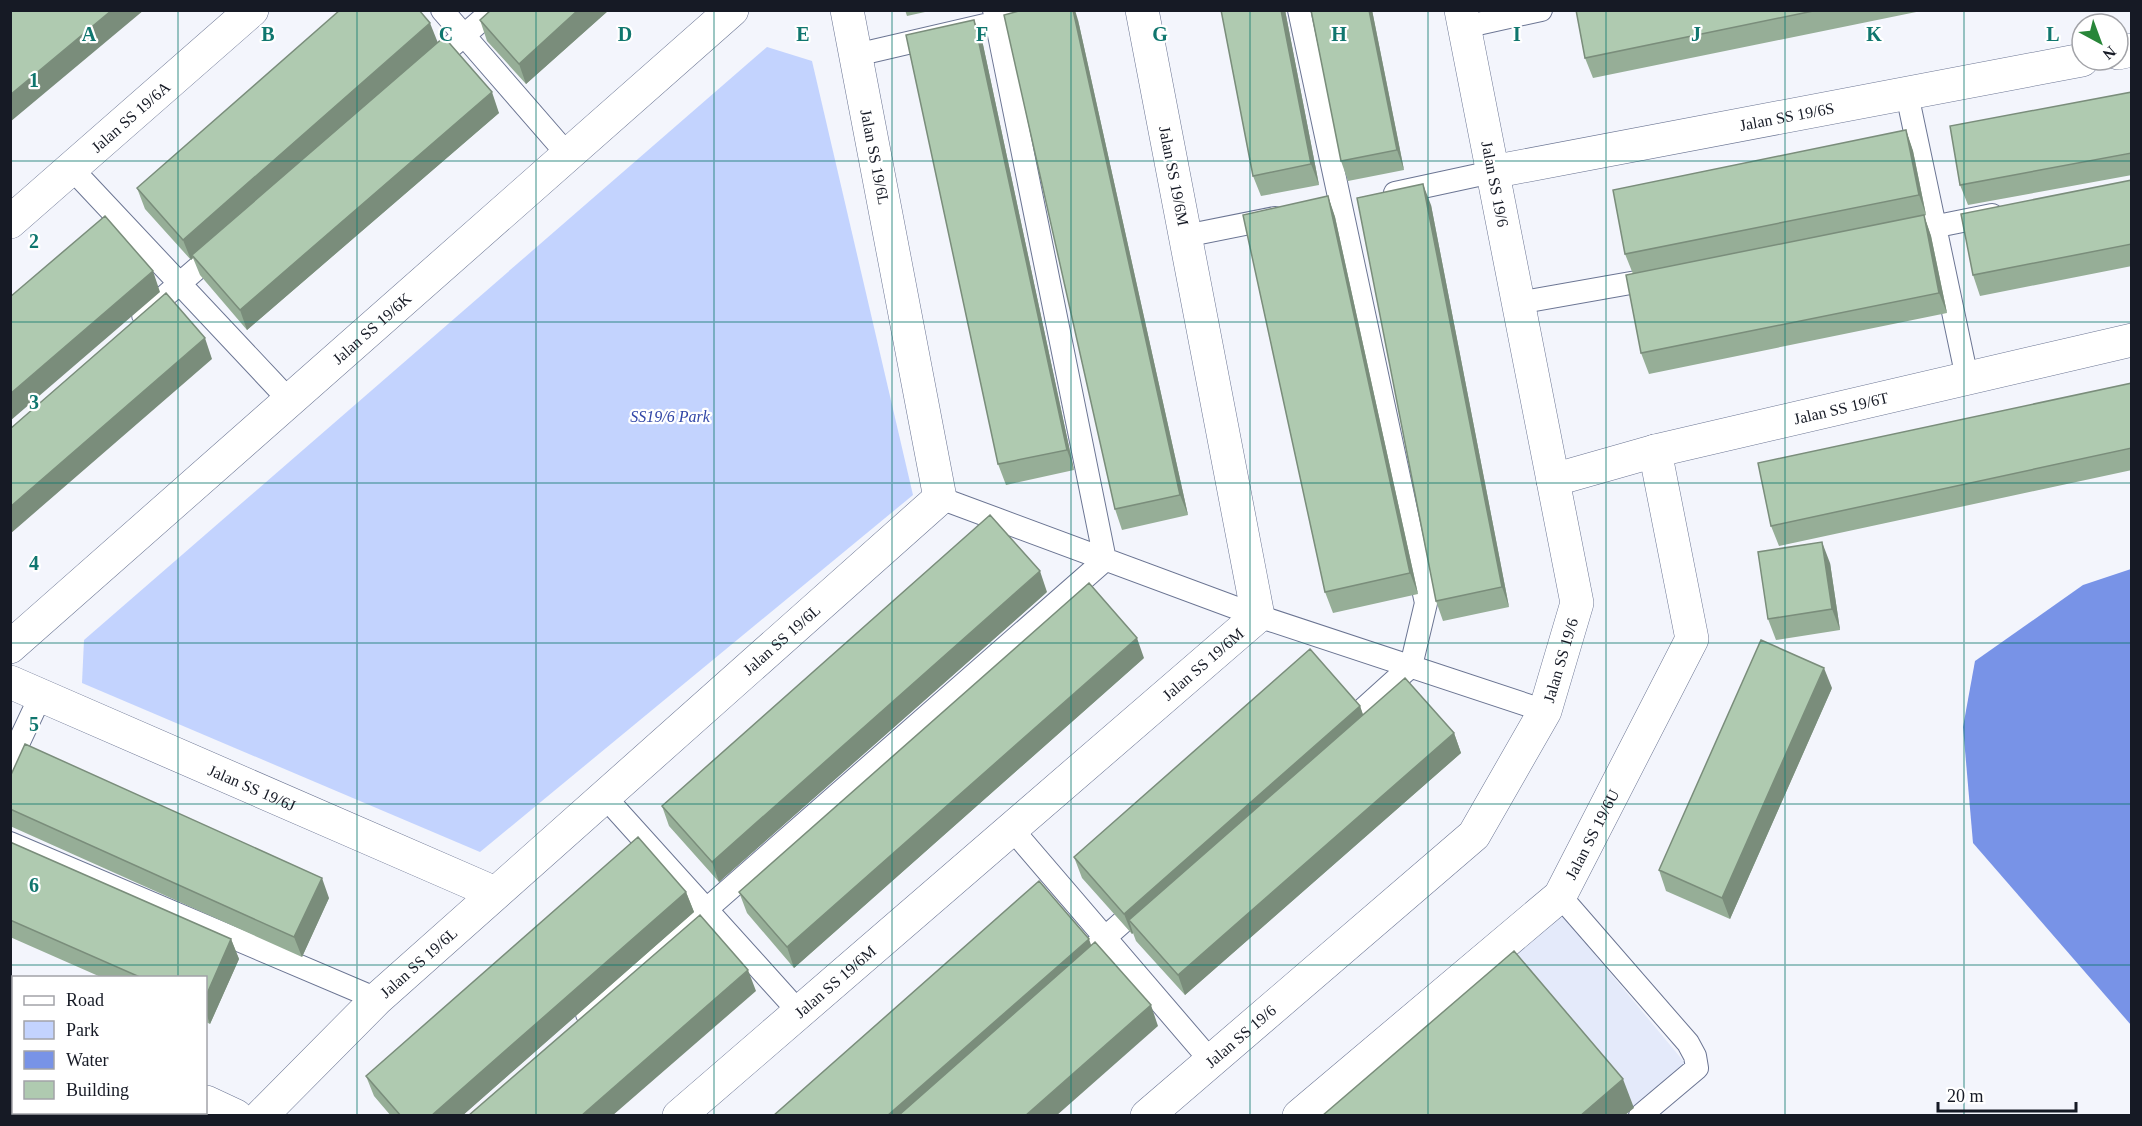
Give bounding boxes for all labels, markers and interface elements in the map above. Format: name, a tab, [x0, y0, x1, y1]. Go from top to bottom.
north arrow	[2070, 12, 2130, 72]
text: A	[82, 23, 97, 45]
text: B	[261, 23, 275, 45]
text: C	[439, 23, 453, 45]
text: D	[618, 23, 632, 45]
text: E	[796, 23, 810, 45]
text: F	[976, 23, 988, 45]
text: G	[1152, 23, 1168, 45]
text: H	[1331, 23, 1347, 45]
text: I	[1513, 23, 1521, 45]
text: J	[1691, 23, 1701, 45]
text: K	[1866, 23, 1882, 45]
text: L	[2046, 23, 2060, 45]
text: N	[2099, 43, 2119, 63]
text: 1	[29, 69, 39, 91]
street label: Jalan SS 19/6A	[88, 77, 173, 155]
street label: Jalan SS 19/6S	[1738, 99, 1836, 133]
street label: Jalan SS 19/6L	[857, 108, 893, 206]
street label: Jalan SS 19/6M	[1156, 125, 1192, 227]
street label: Jalan SS 19/6	[1478, 140, 1512, 228]
text: 2	[29, 230, 39, 252]
street label: Jalan SS 19/6K	[329, 289, 414, 367]
street label: Jalan SS 19/6T	[1792, 388, 1890, 427]
text: 3	[29, 391, 39, 413]
park label: SS19/6 Park	[630, 408, 711, 425]
text: 4	[29, 552, 39, 574]
street label: Jalan SS 19/6L	[739, 601, 823, 678]
street label: Jalan SS 19/6	[1540, 616, 1581, 704]
street label: Jalan SS 19/6M	[1159, 624, 1247, 703]
text: 5	[29, 713, 39, 735]
street label: Jalan SS 19/6J	[206, 761, 298, 814]
street label: Jalan SS 19/6U	[1562, 786, 1622, 882]
text: 6	[29, 874, 39, 896]
street label: Jalan SS 19/6L	[376, 924, 460, 1001]
street label: Jalan SS 19/6M	[791, 942, 879, 1021]
legend	[12, 976, 207, 1114]
text: Road	[66, 990, 104, 1010]
street label: Jalan SS 19/6	[1202, 1001, 1279, 1071]
text: Park	[66, 1020, 99, 1040]
text: Water	[66, 1050, 109, 1070]
scale bar	[1938, 1075, 2076, 1113]
text: Building	[66, 1080, 129, 1100]
text: 20 m	[1947, 1086, 1984, 1106]

